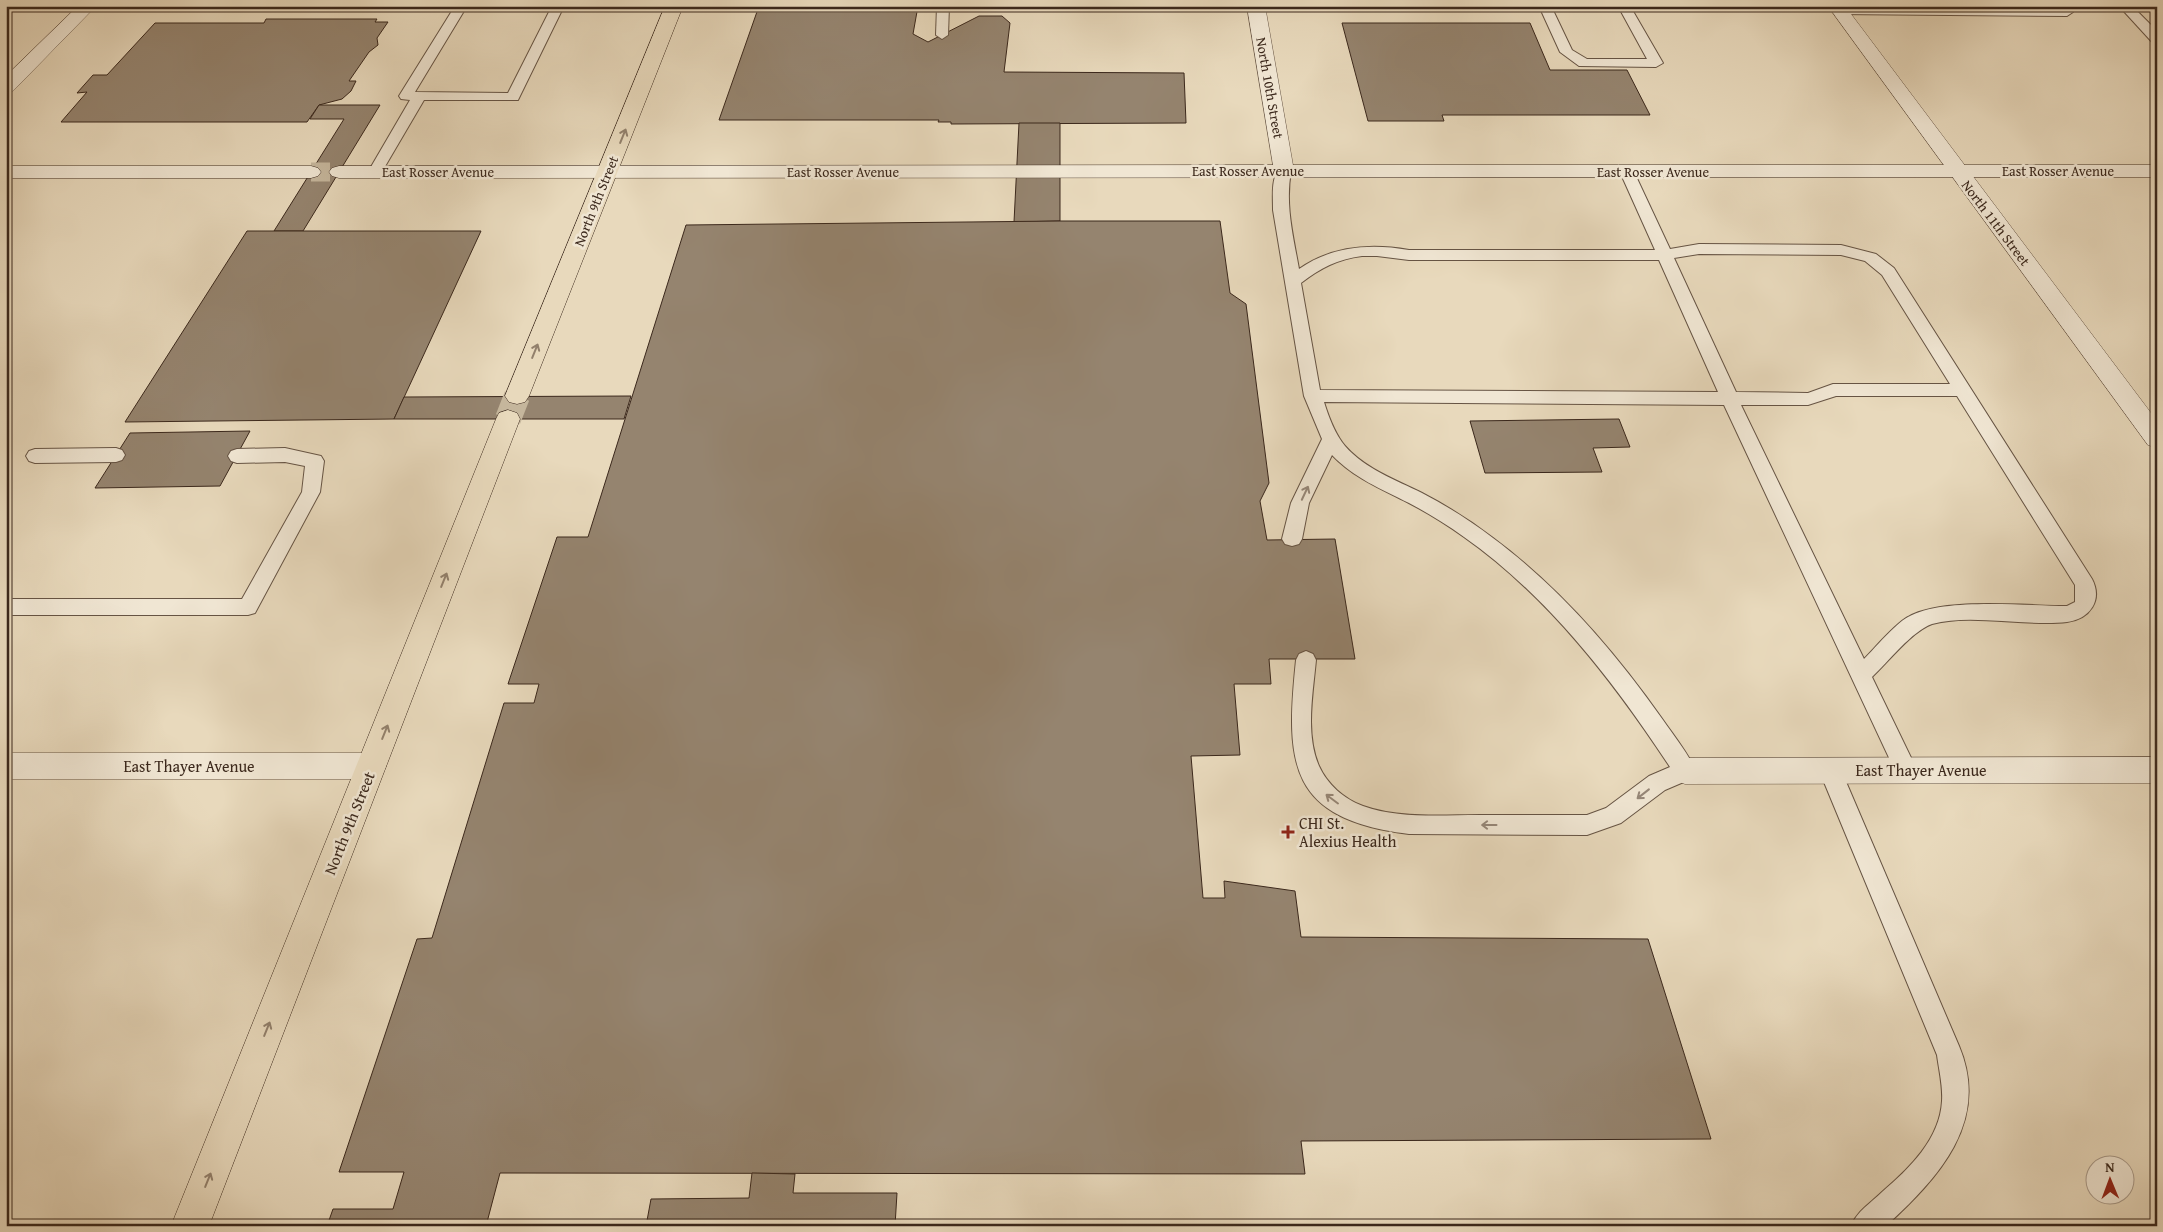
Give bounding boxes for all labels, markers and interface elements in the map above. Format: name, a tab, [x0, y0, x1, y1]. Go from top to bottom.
street label: North 10th Street	[1251, 36, 1289, 140]
one-way arrow	[619, 128, 628, 144]
street label: North 9th Street	[569, 153, 623, 249]
street label: East Rosser Avenue	[1192, 161, 1304, 181]
street label: East Rosser Avenue	[2002, 161, 2114, 181]
street label: East Rosser Avenue	[382, 162, 494, 182]
street label: East Rosser Avenue	[787, 162, 899, 182]
street label: East Rosser Avenue	[1597, 162, 1709, 182]
street label: North 11th Street	[1957, 176, 2035, 270]
one-way arrow	[531, 344, 541, 359]
one-way arrow	[1301, 486, 1311, 501]
one-way arrow	[440, 573, 450, 588]
one-way arrow	[381, 724, 390, 740]
street label: East Thayer Avenue	[123, 754, 255, 778]
street label: East Thayer Avenue	[1855, 758, 1987, 782]
street label: North 9th Street	[317, 767, 381, 878]
one-way arrow	[1636, 789, 1650, 799]
one-way arrow	[1325, 794, 1339, 804]
place label: CHI St. Alexius Health	[1299, 811, 1396, 853]
one-way arrow	[1481, 820, 1498, 830]
marker: CHI St. Alexius Health	[1281, 825, 1295, 839]
one-way arrow	[263, 1022, 273, 1037]
north arrow	[2086, 1154, 2136, 1204]
text: N	[2105, 1157, 2115, 1177]
one-way arrow	[204, 1173, 213, 1189]

